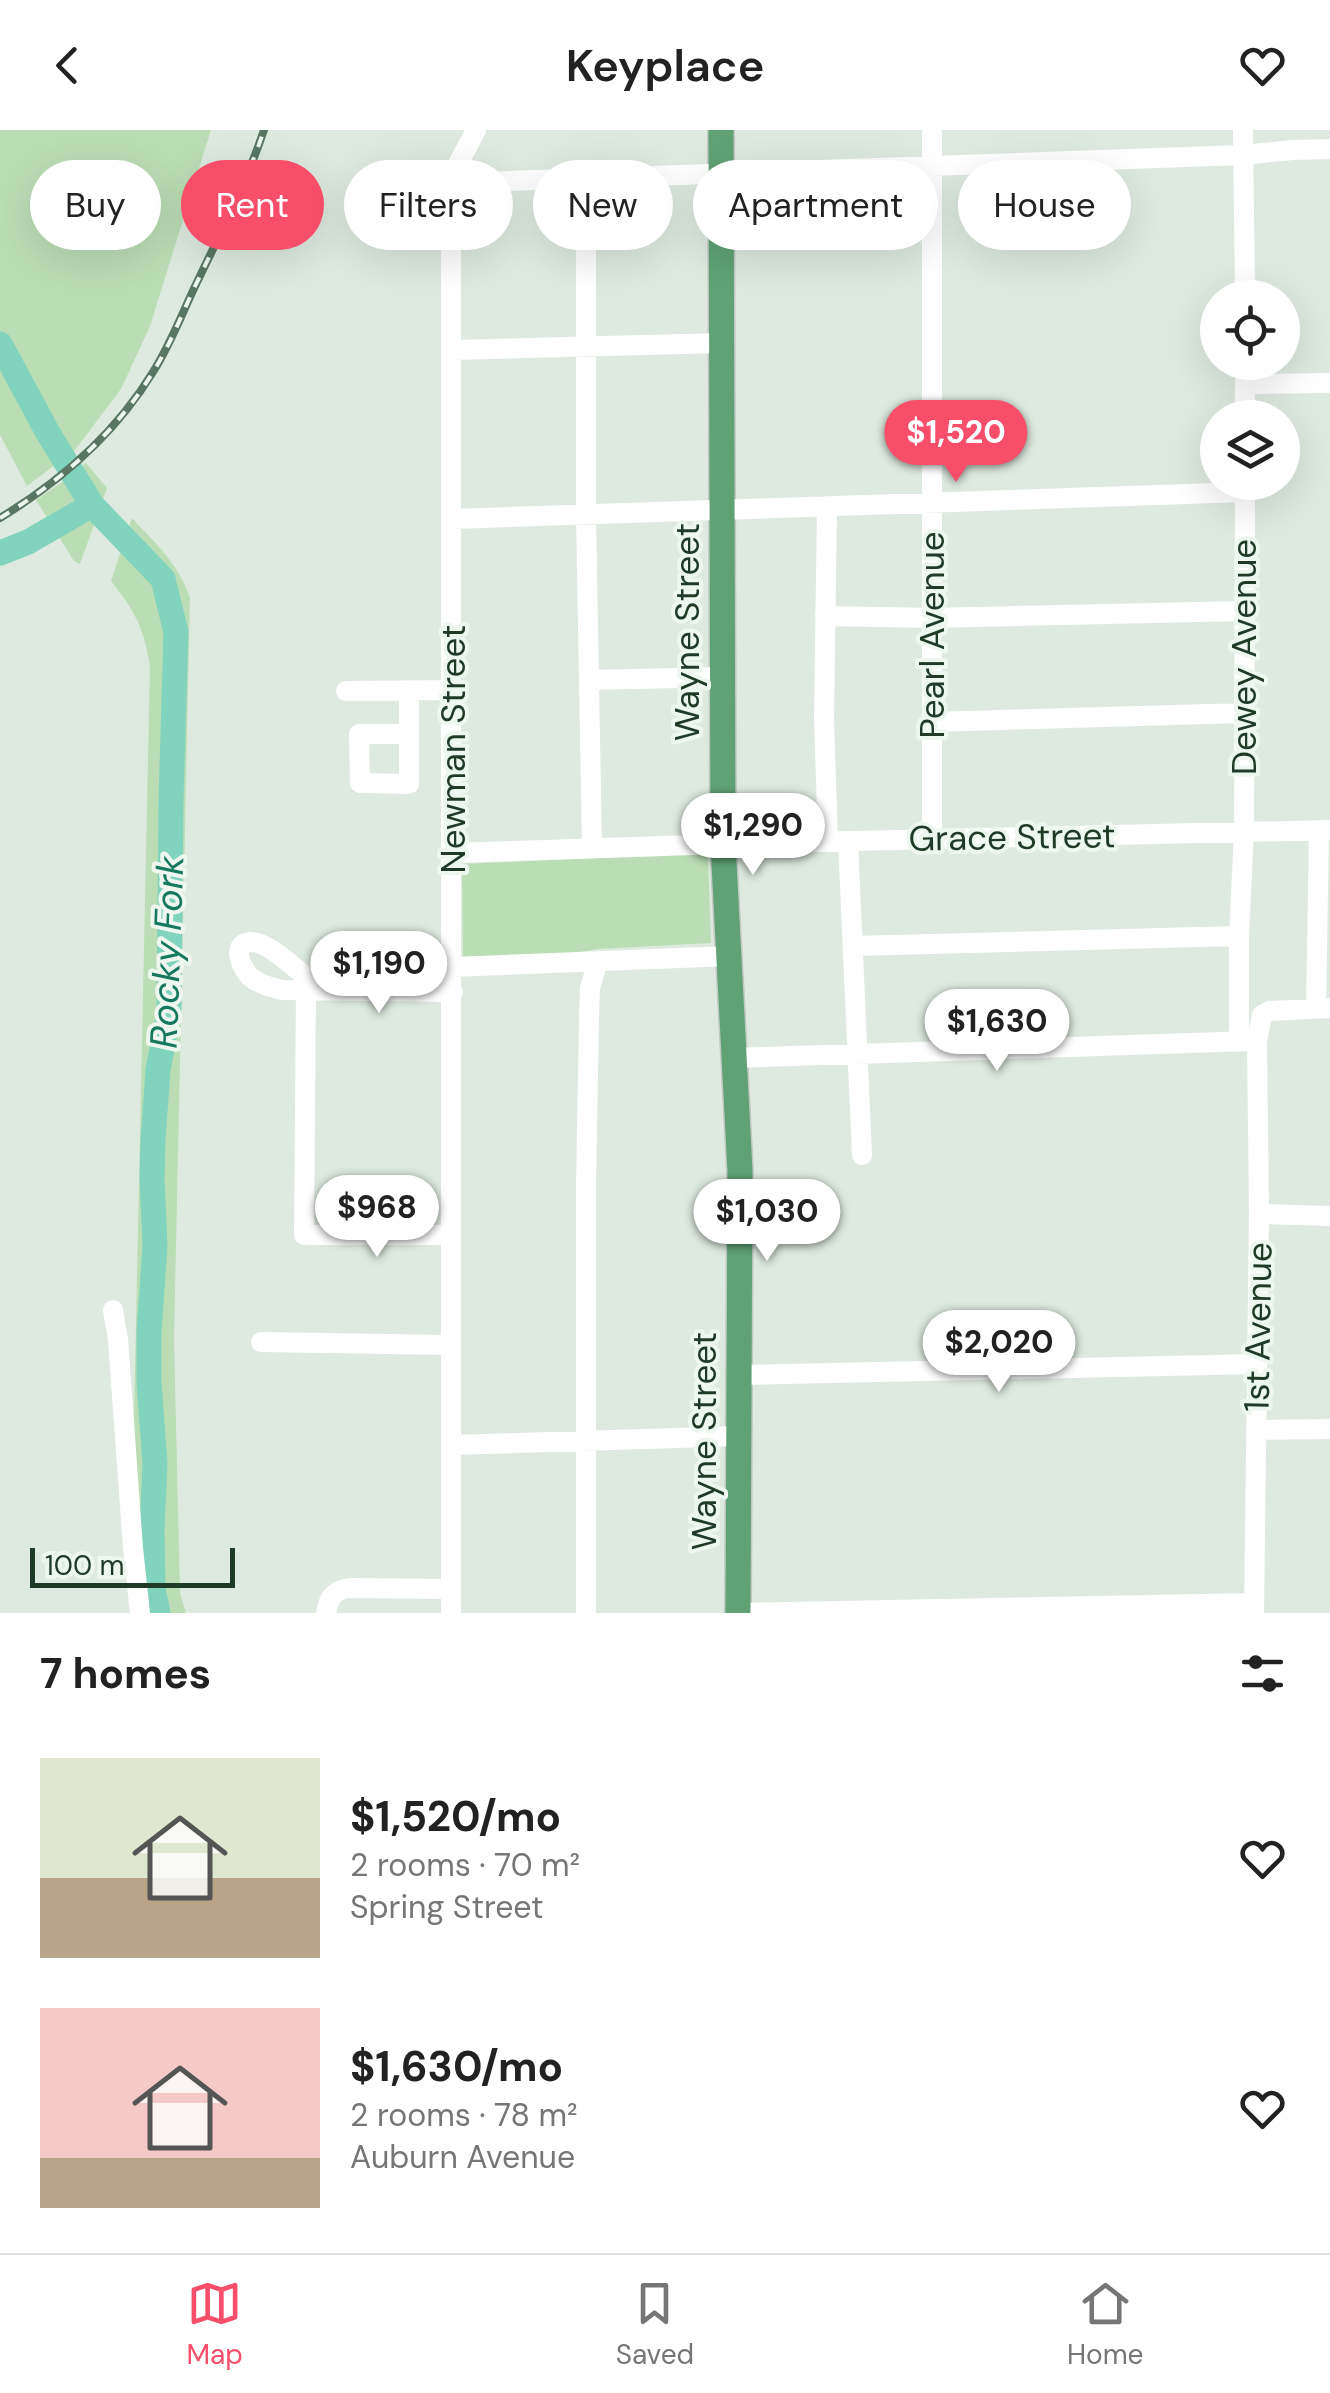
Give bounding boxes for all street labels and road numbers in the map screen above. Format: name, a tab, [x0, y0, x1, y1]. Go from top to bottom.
street label: Wayne Street	[664, 523, 710, 741]
street label: Pearl Avenue	[909, 531, 955, 739]
street label: Dewey Avenue	[1221, 539, 1267, 775]
street label: Newman Street	[430, 625, 476, 873]
street label: Grace Street	[908, 812, 1116, 862]
street label: 1st Avenue	[1234, 1242, 1282, 1412]
street label: Wayne Street	[681, 1332, 727, 1550]

